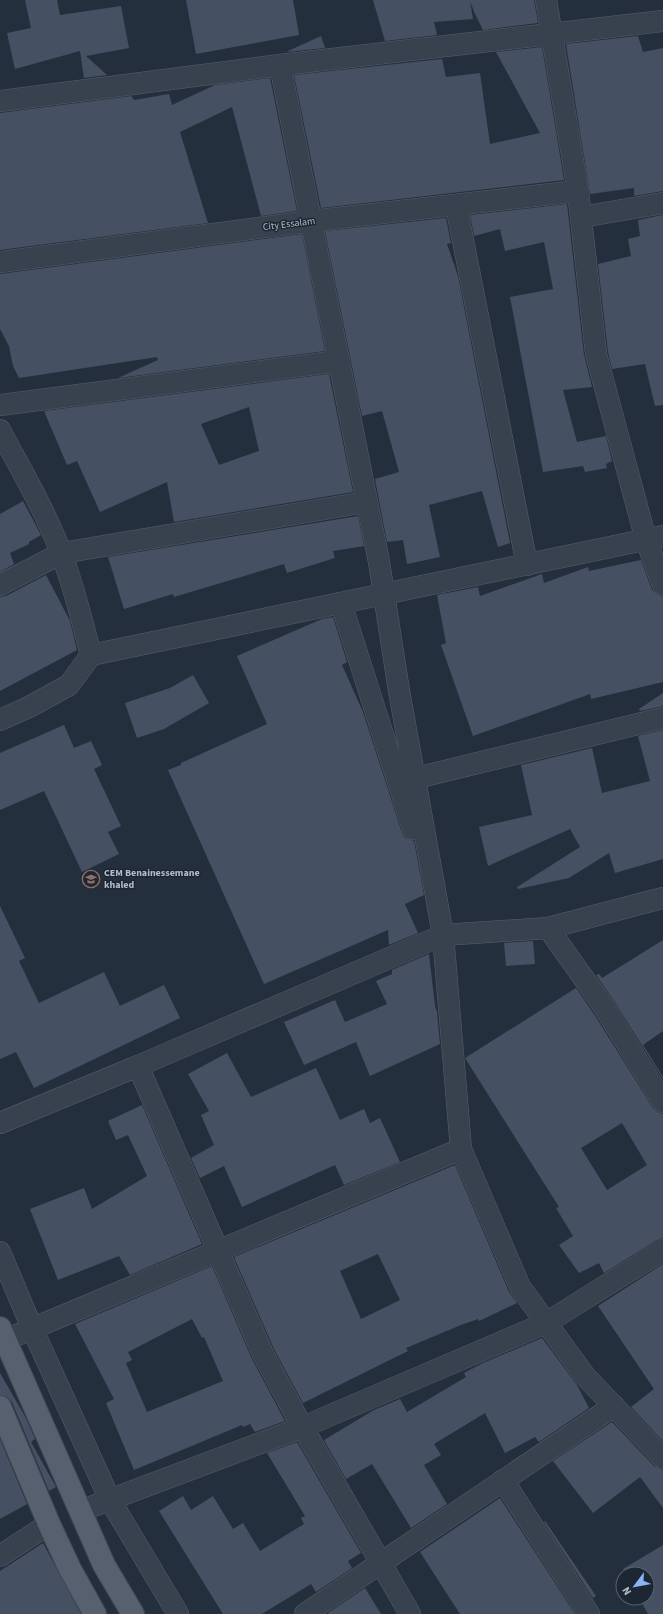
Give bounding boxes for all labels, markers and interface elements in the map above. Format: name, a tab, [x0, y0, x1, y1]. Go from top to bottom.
street label: City Essalam	[262, 214, 316, 234]
place label: CEM Benainessemane khaled	[104, 866, 200, 892]
school or university icon: CEM Benainessemane khaled	[81, 869, 101, 889]
north arrow	[615, 1566, 655, 1606]
text: N	[619, 1584, 635, 1598]

